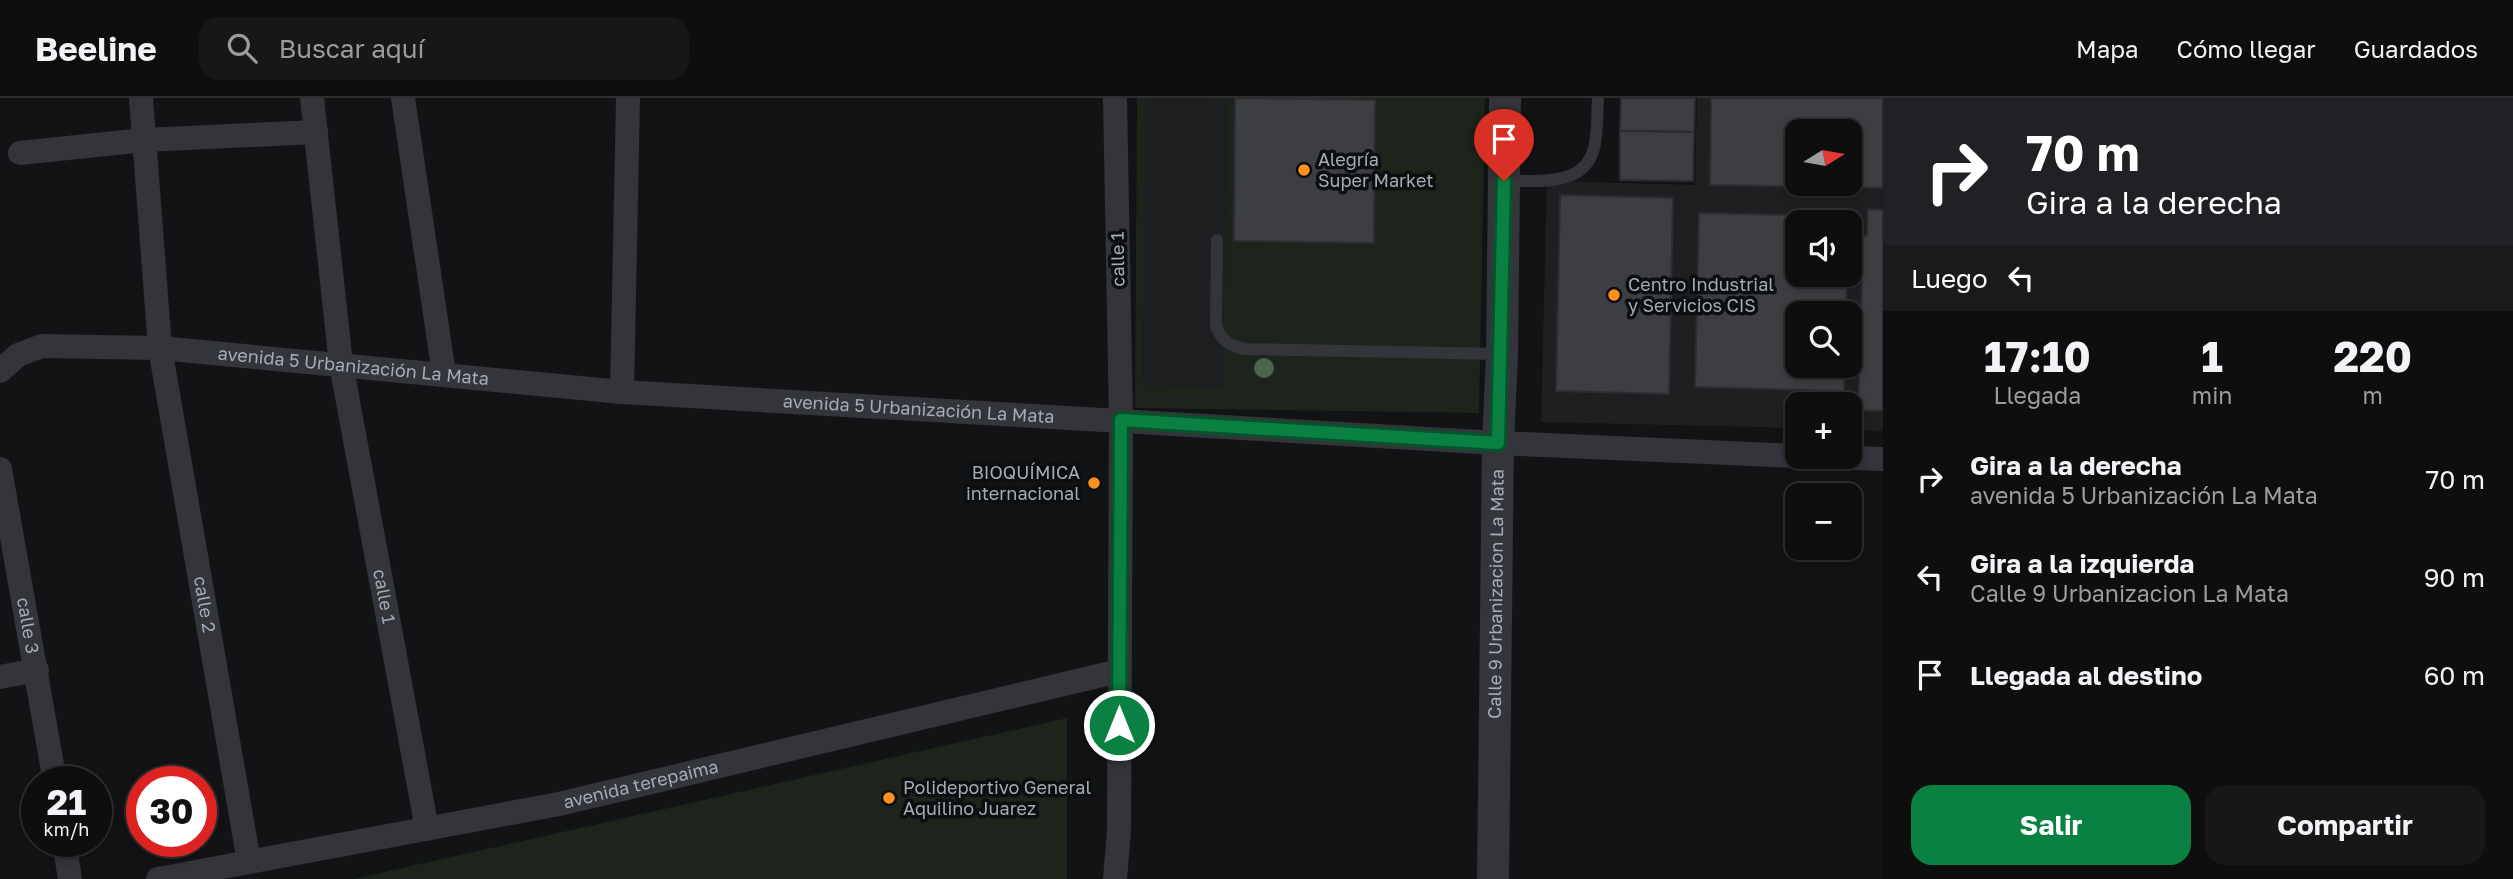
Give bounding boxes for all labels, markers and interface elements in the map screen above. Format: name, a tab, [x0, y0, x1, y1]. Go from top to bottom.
search box	[199, 17, 689, 80]
text: Beeline	[35, 29, 157, 68]
icon: search	[223, 29, 261, 67]
text: Buscar aquí	[279, 33, 425, 64]
text: Mapa	[2076, 34, 2139, 63]
text: Cómo llegar	[2177, 34, 2316, 63]
text: Guardados	[2354, 34, 2478, 63]
pin	[1474, 109, 1534, 181]
north arrow	[1785, 119, 1862, 196]
map controls	[1785, 119, 1862, 560]
icon: arrive	[1485, 120, 1523, 158]
text: 70 m	[2026, 123, 2140, 182]
icon: right	[1911, 126, 2002, 217]
place label: Alegría Super Market	[1318, 148, 1434, 191]
marker: Alegría Super Market	[1296, 162, 1312, 178]
text: Gira a la derecha	[2026, 183, 2282, 221]
button: sound	[1785, 210, 1862, 287]
street label: calle 1	[1106, 231, 1128, 287]
icon: left	[2002, 259, 2040, 297]
text: Luego	[1911, 263, 1988, 294]
place label: Centro Industrial y Servicios CIS	[1628, 273, 1774, 316]
marker: Centro Industrial y Servicios CIS	[1606, 287, 1622, 303]
button: search	[1785, 301, 1862, 378]
text: 17:10	[1984, 331, 2091, 381]
text: 1	[2201, 331, 2223, 381]
text: 220	[2333, 331, 2412, 381]
street label: avenida 5 Urbanización La Mata	[217, 342, 490, 389]
text: Llegada	[1994, 381, 2081, 409]
text: min	[2192, 381, 2233, 409]
text: m	[2363, 381, 2383, 409]
street label: avenida 5 Urbanización La Mata	[782, 389, 1055, 427]
button: +	[1785, 392, 1862, 469]
text: Gira a la derecha	[1970, 450, 2182, 481]
icon: right	[1911, 460, 1949, 498]
place label: BIOQUÍMICA internacional	[966, 461, 1080, 504]
text: 70 m	[2426, 464, 2485, 495]
street label: Calle 9 Urbanizacion La Mata	[1483, 469, 1508, 719]
marker: BIOQUÍMICA internacional	[1086, 475, 1102, 491]
text: avenida 5 Urbanización La Mata	[1970, 481, 2318, 509]
button: −	[1785, 483, 1862, 560]
text: Gira a la izquierda	[1970, 548, 2194, 579]
icon: left	[1911, 558, 1949, 596]
text: 90 m	[2424, 562, 2485, 593]
street label: calle 1	[369, 567, 401, 626]
street label: calle 2	[190, 574, 221, 634]
text: Calle 9 Urbanizacion La Mata	[1970, 579, 2289, 607]
street label: calle 3	[13, 596, 44, 655]
icon: arrive	[1911, 656, 1949, 694]
text: Llegada al destino	[1970, 660, 2202, 691]
text: 60 m	[2424, 660, 2485, 691]
position arrow	[1082, 688, 1156, 762]
street label: avenida terepaima	[561, 755, 720, 813]
speed limit sign: 30	[126, 766, 217, 857]
place label: Polideportivo General Aquilino Juarez	[903, 776, 1091, 819]
text: 21	[47, 781, 86, 823]
button: Salir	[1911, 785, 2191, 865]
button: Compartir	[2205, 785, 2485, 865]
marker: Polideportivo General Aquilino Juarez	[881, 790, 897, 806]
text: km/h	[44, 818, 89, 840]

